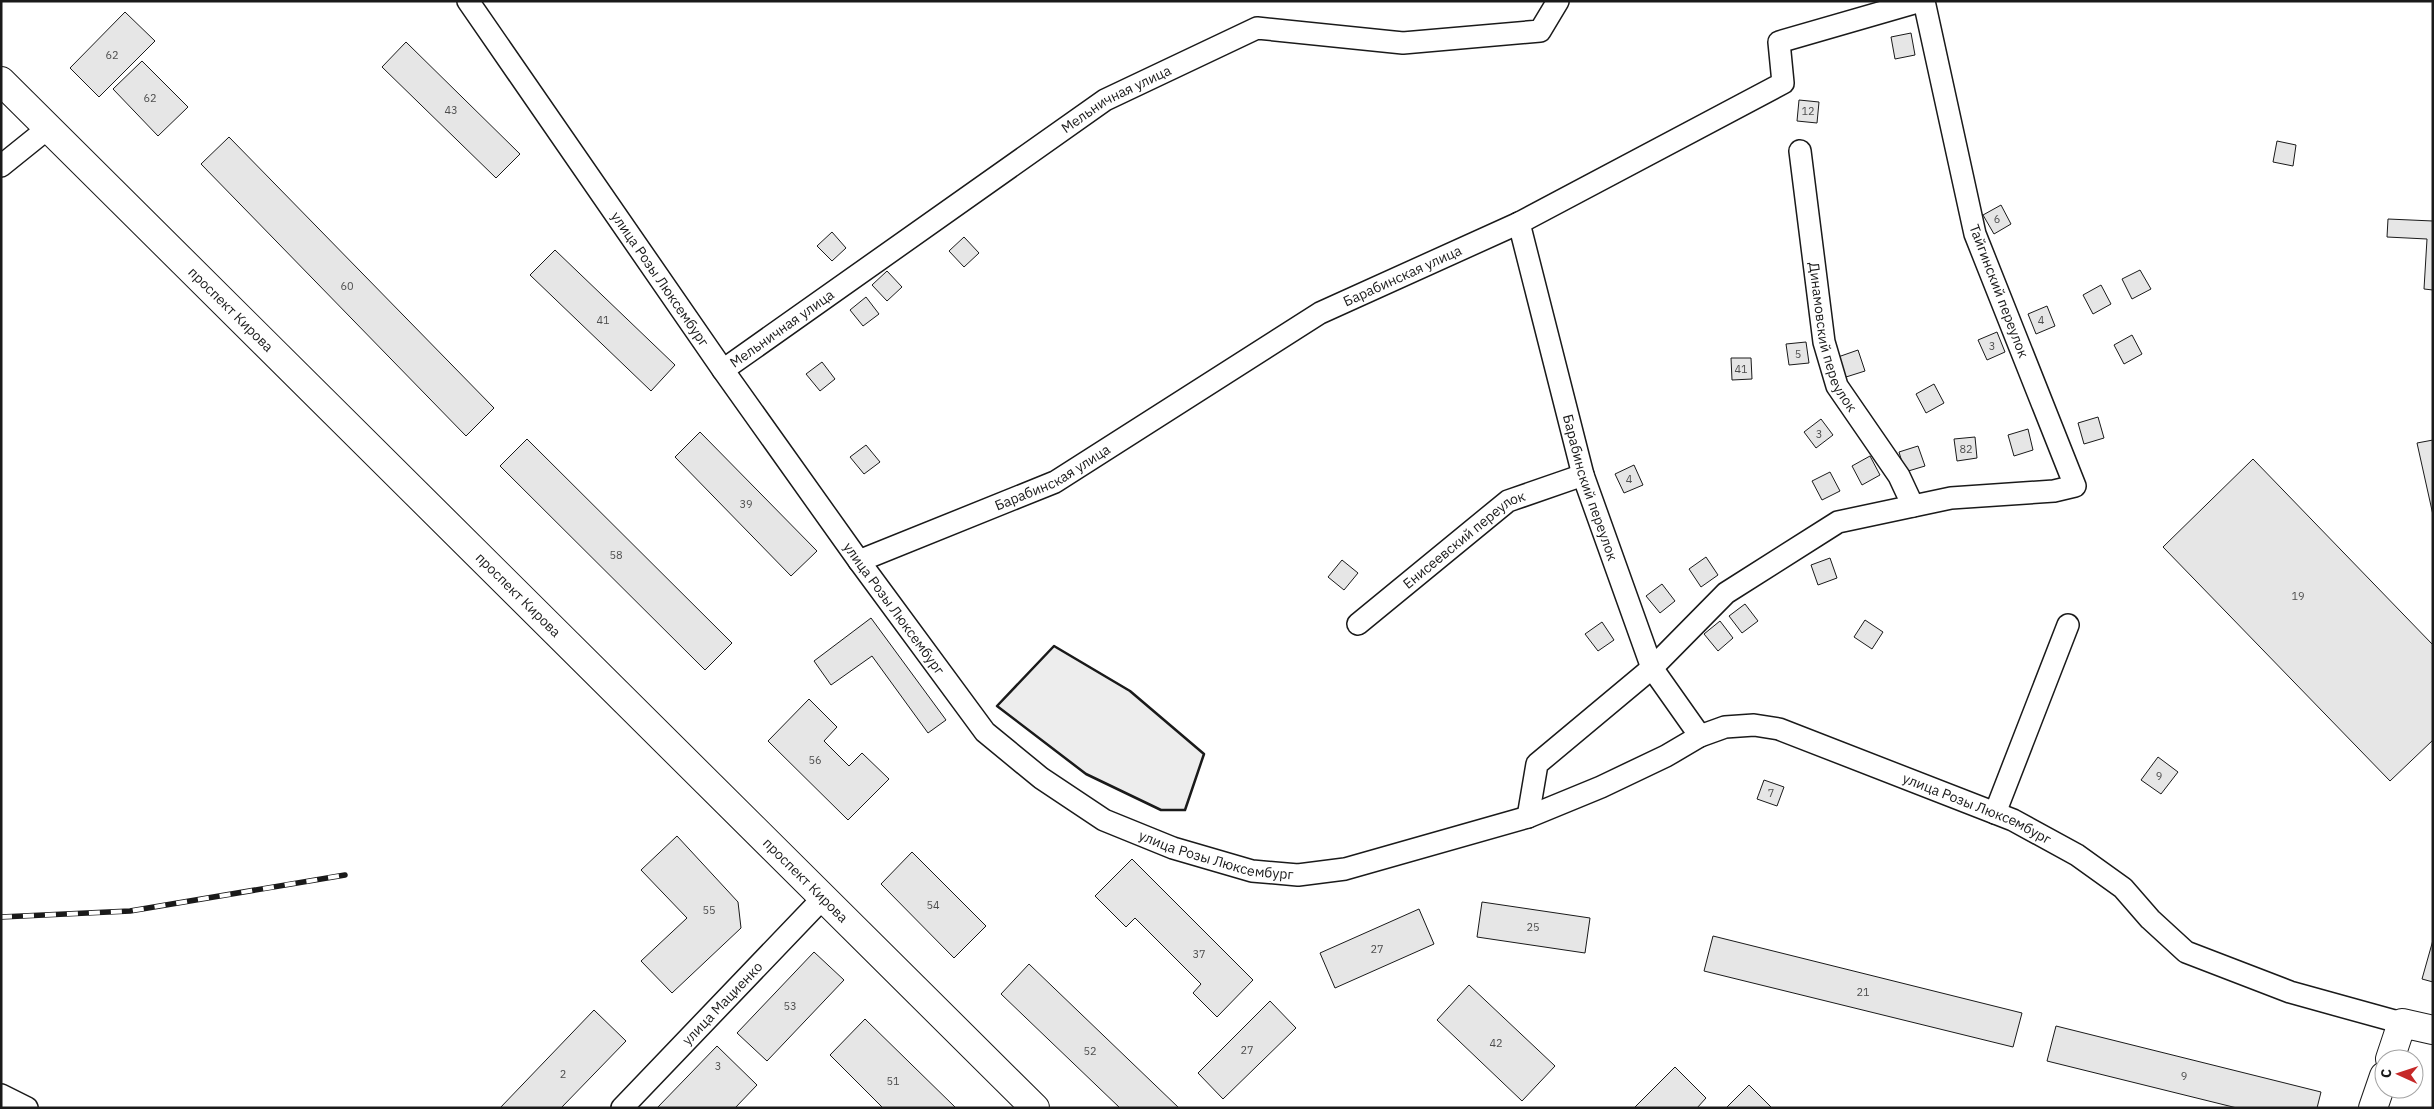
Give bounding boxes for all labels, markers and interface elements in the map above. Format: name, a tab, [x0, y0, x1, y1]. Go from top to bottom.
house number: 62	[105, 48, 119, 62]
street label: Мельничная улица	[1058, 61, 1174, 137]
house number: 62	[143, 91, 157, 105]
house number: 43	[444, 103, 458, 117]
house number: 12	[1801, 104, 1815, 118]
street label: улица Розы Люксембург	[607, 208, 713, 350]
house number: 6	[1994, 212, 2000, 226]
street label: Тайгинский переулок	[1965, 222, 2033, 361]
street label: Барабинская улица	[1340, 241, 1465, 310]
street label: Динамовский переулок	[1805, 261, 1861, 416]
street label: проспект Кирова	[184, 263, 278, 356]
house number: 60	[340, 279, 354, 293]
street label: Мельничная улица	[726, 285, 838, 371]
house number: 41	[596, 313, 610, 327]
house number: 4	[2038, 313, 2045, 327]
house number: 3	[1989, 339, 1995, 353]
house number: 5	[1795, 347, 1801, 361]
house number: 41	[1734, 362, 1748, 376]
street label: Барабинский переулок	[1559, 412, 1622, 563]
house number: 3	[1816, 427, 1822, 441]
street label: Барабинская улица	[992, 440, 1114, 514]
house number: 82	[1959, 442, 1973, 456]
house number: 4	[1626, 472, 1633, 486]
street label: Енисеевский переулок	[1399, 487, 1528, 593]
house number: 39	[739, 497, 753, 511]
street label: улица Розы Люксембург	[839, 539, 949, 678]
house number: 58	[609, 548, 623, 562]
street label: проспект Кирова	[472, 549, 565, 641]
house number: 19	[2291, 589, 2305, 603]
house number: 56	[808, 753, 822, 767]
street label: улица Розы Люксембург	[1900, 769, 2055, 848]
house number: 9	[2156, 769, 2162, 783]
house number: 7	[1768, 786, 1774, 800]
street label: улица Розы Люксембург	[1136, 826, 1294, 884]
street label: проспект Кирова	[759, 834, 852, 927]
house number: 54	[926, 898, 940, 912]
house number: 55	[702, 903, 716, 917]
house number: 25	[1526, 920, 1540, 934]
house number: 27	[1370, 942, 1384, 956]
house number: 37	[1192, 947, 1206, 961]
street label: улица Мациенко	[678, 958, 767, 1049]
house number: 21	[1856, 985, 1870, 999]
house number: 53	[783, 999, 797, 1013]
house number: 42	[1489, 1036, 1503, 1050]
house number: 27	[1240, 1043, 1254, 1057]
house number: 52	[1083, 1044, 1097, 1058]
north arrow	[2374, 1049, 2424, 1099]
house number: 3	[715, 1059, 721, 1073]
house number: 2	[560, 1067, 566, 1081]
text: С	[2377, 1068, 2395, 1078]
house number: 9	[2181, 1069, 2187, 1083]
house number: 51	[886, 1074, 900, 1088]

